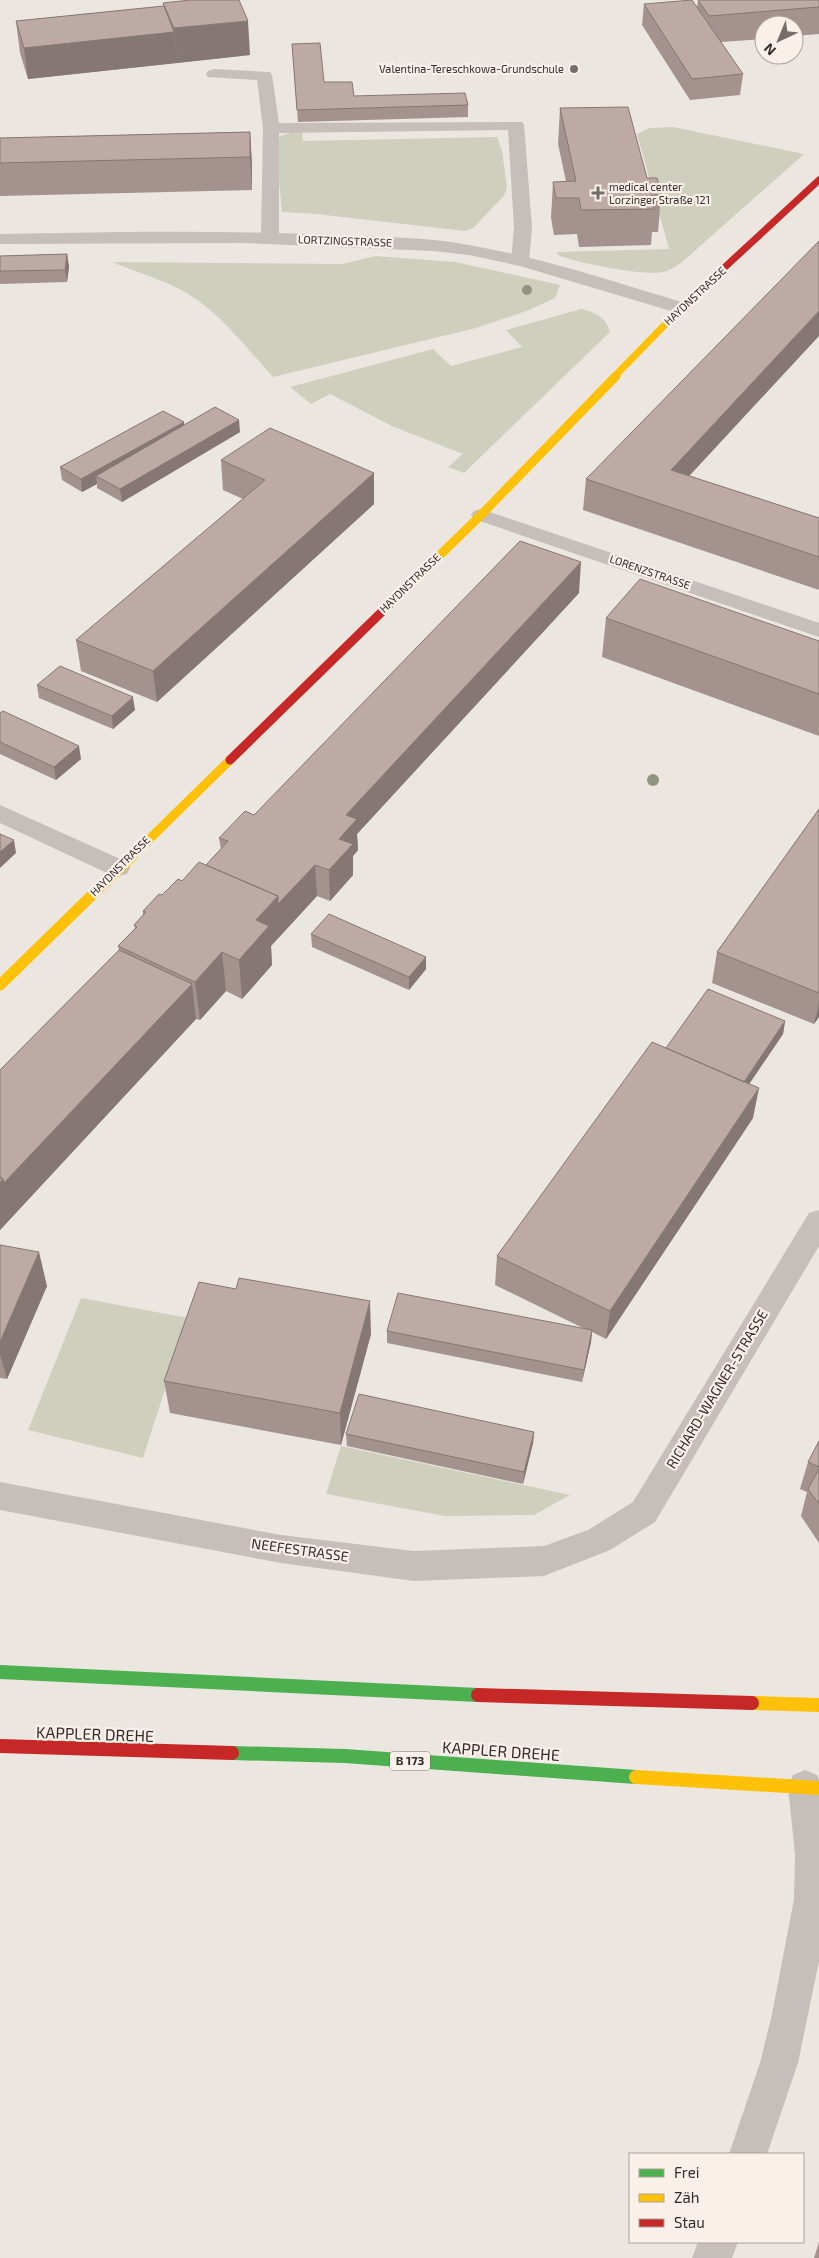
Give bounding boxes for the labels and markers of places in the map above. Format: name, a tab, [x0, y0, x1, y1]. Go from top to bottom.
place label: Valentina-Tereschkowa-Grundschule	[379, 62, 564, 75]
marker: Valentina-Tereschkowa-Grundschule	[568, 63, 580, 75]
place label: medical center Lorzinger Straße 121	[609, 180, 710, 206]
marker: medical center Lorzinger Straße 121	[591, 186, 605, 200]

